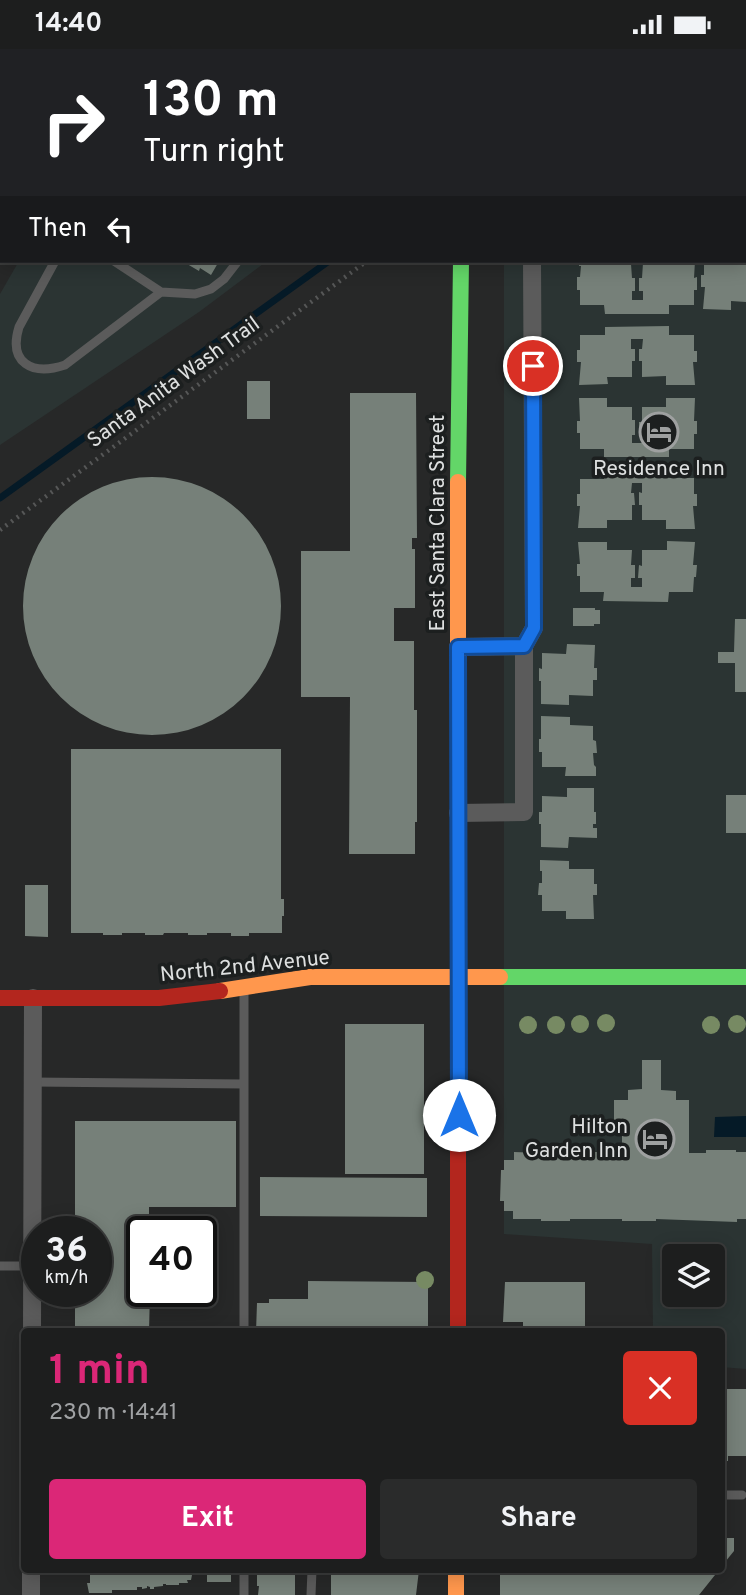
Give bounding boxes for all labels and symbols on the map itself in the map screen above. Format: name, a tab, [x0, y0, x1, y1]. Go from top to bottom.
street label: Santa Anita Wash Trail	[82, 311, 266, 455]
pin	[503, 336, 563, 396]
hotel icon: Residence Inn	[638, 411, 680, 453]
street label: East Santa Clara Street	[425, 414, 452, 632]
place label: Residence Inn	[593, 456, 725, 483]
street label: North 2nd Avenue	[159, 945, 331, 989]
position arrow	[422, 1078, 496, 1152]
place label: Hilton Garden Inn	[525, 1114, 628, 1165]
hotel icon: Hilton Garden Inn	[634, 1118, 676, 1160]
speed limit sign: 40	[126, 1216, 217, 1307]

